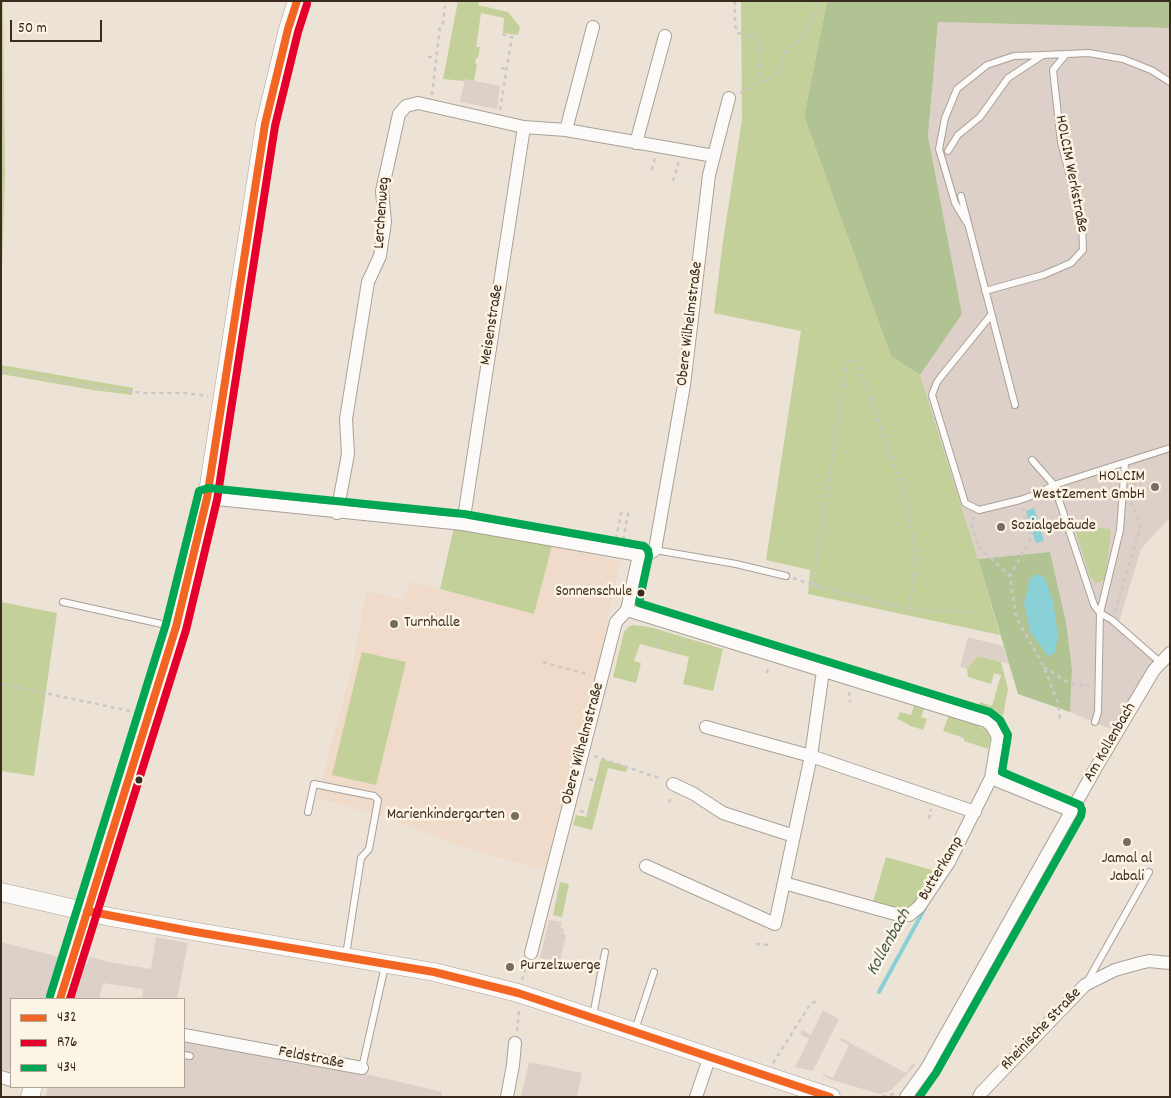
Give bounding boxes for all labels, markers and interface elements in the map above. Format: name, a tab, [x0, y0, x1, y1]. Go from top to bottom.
scale bar	[12, 10, 105, 42]
text: 50 m	[18, 18, 47, 40]
street label: HOLCIM Werkstraße	[1049, 114, 1091, 234]
street label: Lerchenweg	[371, 176, 395, 250]
street label: Obere Wilhelmstraße	[674, 260, 708, 388]
street label: Meisenstraße	[477, 283, 509, 367]
place label: HOLCIM WestZement GmbH	[1033, 468, 1145, 506]
marker: HOLCIM WestZement GmbH	[1149, 481, 1161, 493]
place label: Sozialgebäude	[1011, 517, 1096, 537]
marker: Sozialgebäude	[995, 521, 1007, 533]
place label: Sonnenschule	[555, 584, 632, 602]
marker: Sonnenschule	[636, 588, 646, 598]
place label: Turnhalle	[404, 614, 460, 634]
marker: Turnhalle	[388, 618, 400, 630]
street label: Obere Wilhelmstraße	[558, 681, 610, 807]
street label: Am Kollenbach	[1081, 700, 1141, 786]
unlabelled marker	[134, 775, 144, 785]
place label: Marienkindergarten	[387, 806, 505, 826]
marker: Marienkindergarten	[509, 810, 521, 822]
street label: Butterkamp	[915, 833, 969, 905]
marker: Jamal al Jabali	[1121, 836, 1133, 848]
place label: Jamal al Jabali	[1102, 850, 1152, 888]
water label: Kollenbach	[863, 906, 917, 980]
place label: Purzelzwerge	[520, 957, 600, 977]
marker: Purzelzwerge	[504, 961, 516, 973]
street label: Rheinische Straße	[998, 985, 1086, 1075]
legend	[10, 998, 185, 1088]
text: 432	[57, 1007, 76, 1029]
text: R76	[57, 1032, 77, 1054]
street label: Feldstraße	[277, 1043, 345, 1075]
text: 434	[57, 1057, 76, 1079]

